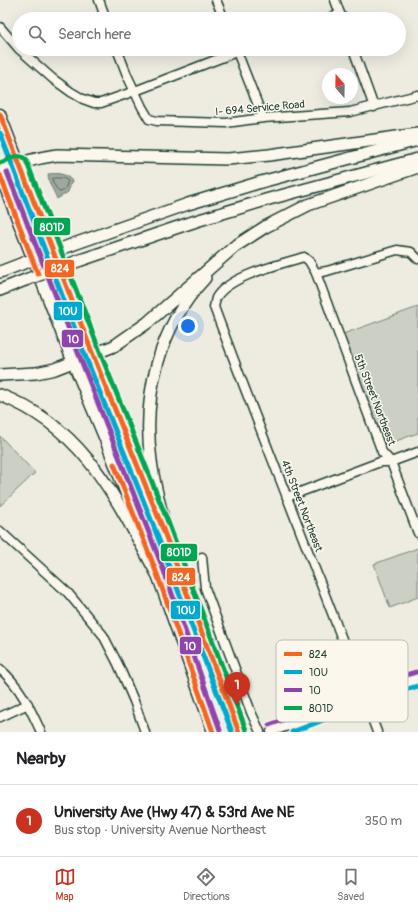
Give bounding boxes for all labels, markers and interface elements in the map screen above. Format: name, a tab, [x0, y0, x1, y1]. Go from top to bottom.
search box	[12, 12, 406, 56]
icon: search	[26, 23, 48, 45]
text: Search here	[58, 25, 131, 44]
north arrow	[322, 68, 358, 104]
street label: I- 694 Service Road	[215, 98, 305, 118]
line badge: 801D	[33, 217, 71, 236]
text: 801D	[40, 221, 64, 234]
line badge: 824	[44, 259, 75, 278]
text: 824	[51, 262, 70, 275]
line badge: 10U	[53, 301, 83, 321]
text: 10U	[58, 305, 78, 318]
your location	[178, 316, 198, 336]
line badge: 10	[61, 329, 84, 348]
text: 10	[67, 333, 79, 346]
street label: 5th Street Northeast	[352, 352, 399, 448]
street label: 4th Street Northeast	[278, 458, 326, 554]
line badge: 801D	[160, 543, 198, 562]
text: 801D	[167, 546, 191, 559]
line badge: 824	[166, 567, 196, 586]
text: 824	[172, 571, 191, 584]
line badge: 10U	[170, 600, 201, 620]
text: 10U	[176, 604, 196, 617]
line badge: 10	[179, 636, 202, 655]
text: 10	[184, 640, 196, 653]
legend	[276, 640, 408, 722]
text: 824	[309, 648, 328, 661]
text: 10U	[309, 666, 328, 679]
pin: 1	[224, 672, 250, 705]
text: 10	[309, 684, 321, 697]
text: 801D	[309, 702, 333, 715]
text: Nearby	[16, 748, 65, 769]
text: University Ave (Hwy 47) & 53rd Ave NE	[54, 803, 295, 822]
text: 1	[26, 813, 32, 829]
text: 350 m	[364, 813, 402, 829]
text: Bus stop · University Avenue Northeast	[54, 822, 266, 838]
tab: Map	[54, 866, 76, 903]
tab: Directions	[183, 866, 230, 903]
tab: Saved	[337, 866, 364, 903]

